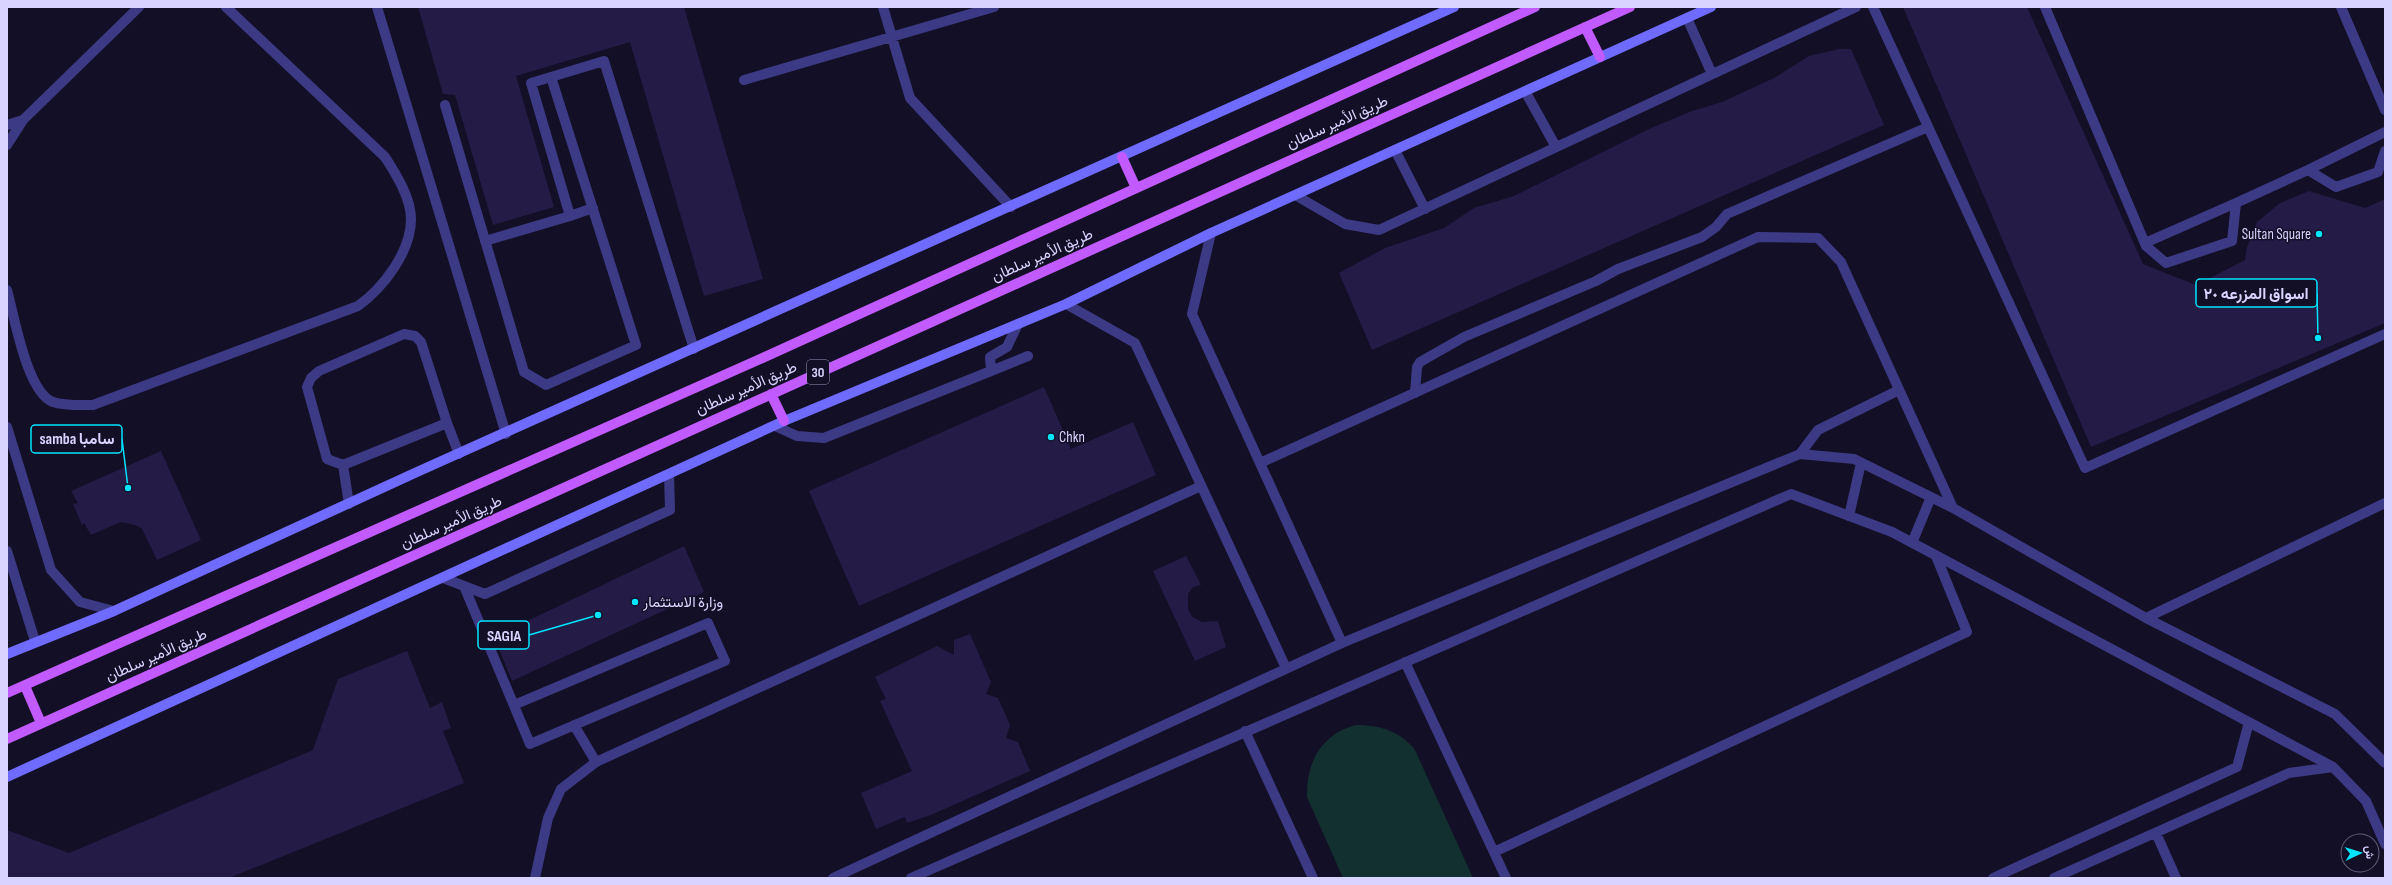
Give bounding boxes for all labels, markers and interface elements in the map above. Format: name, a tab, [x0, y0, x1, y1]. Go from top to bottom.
street label: طريق الأمير سلطان	[1283, 91, 1391, 153]
street label: طريق الأمير سلطان	[988, 224, 1096, 286]
place label: Sultan Square	[2242, 225, 2311, 244]
marker: Sultan Square	[2314, 229, 2324, 239]
callout: اسواق المزرعه ٢٠	[2196, 279, 2317, 307]
text: اسواق المزرعه ٢٠	[2203, 285, 2309, 304]
street label: طريق الأمير سلطان	[692, 357, 800, 419]
road number: 30	[807, 360, 829, 384]
callout: samba سامبا	[31, 425, 122, 453]
place label: Chkn	[1059, 428, 1085, 447]
text: samba سامبا	[39, 430, 115, 449]
marker: Chkn	[1046, 432, 1056, 442]
street label: طريق الأمير سلطان	[397, 491, 505, 553]
place label: وزارة الاستثمار	[642, 593, 723, 612]
marker: وزارة الاستثمار	[630, 597, 640, 607]
callout: SAGIA	[478, 621, 529, 649]
street label: طريق الأمير سلطان	[102, 624, 210, 686]
text: SAGIA	[487, 627, 521, 646]
north arrow	[2340, 833, 2380, 873]
text: ش	[2363, 845, 2376, 859]

